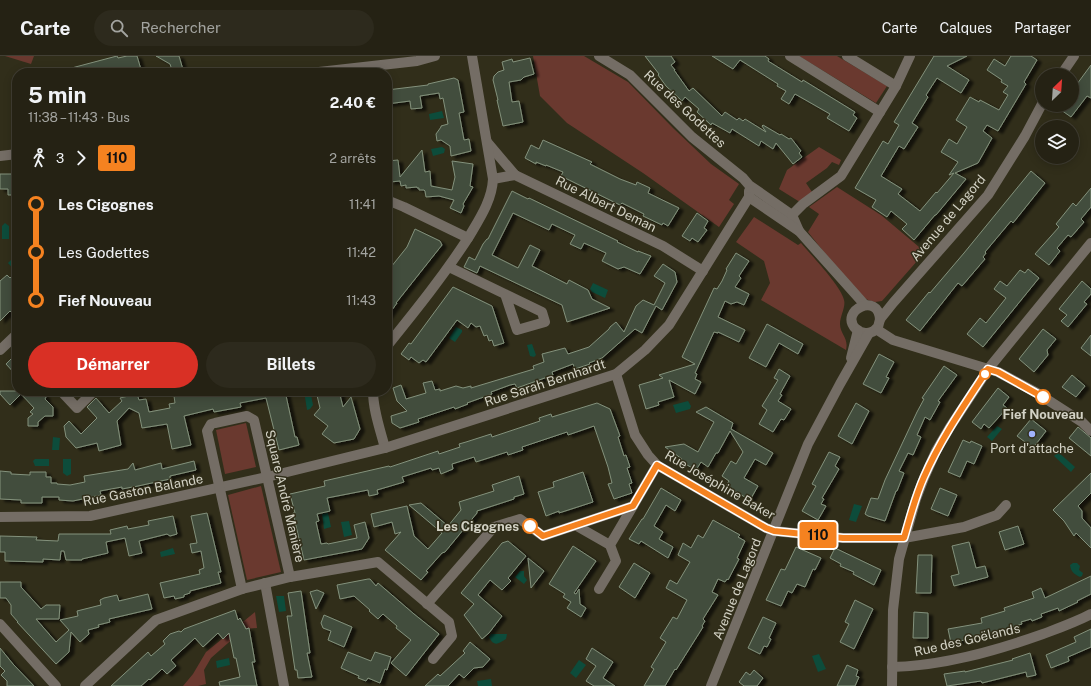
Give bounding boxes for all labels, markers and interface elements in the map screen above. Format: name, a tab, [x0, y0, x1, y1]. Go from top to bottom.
search box	[94, 10, 374, 46]
text: Carte	[20, 17, 70, 39]
icon: search	[108, 17, 130, 39]
text: Rechercher	[140, 19, 221, 36]
text: Carte	[882, 20, 918, 36]
text: Calques	[940, 20, 992, 36]
text: Partager	[1014, 20, 1071, 36]
street label: Rue des Godettes	[641, 67, 729, 151]
north arrow	[1035, 68, 1079, 112]
map controls	[1035, 68, 1079, 164]
text: 5 min	[28, 82, 87, 108]
text: 2.40 €	[330, 94, 376, 111]
text: 11:38 – 11:43 · Bus	[28, 110, 130, 125]
button: layers	[1035, 120, 1079, 164]
icon: walk	[28, 147, 50, 169]
icon: forward	[70, 147, 92, 169]
text: 110	[106, 150, 127, 166]
text: 3	[56, 151, 64, 166]
text: 2 arrêts	[329, 151, 376, 166]
street label: Avenue de Lagord	[907, 172, 989, 264]
street label: Rue Albert Deman	[553, 173, 659, 235]
text: Les Cigognes	[58, 196, 154, 213]
text: 11:41	[349, 197, 376, 212]
text: Les Godettes	[58, 244, 149, 261]
text: 11:42	[347, 245, 376, 260]
text: Fief Nouveau	[58, 292, 152, 309]
text: 11:43	[346, 293, 376, 308]
button: Démarrer	[28, 342, 198, 388]
button: Billets	[206, 342, 376, 388]
street label: Rue Sarah Bernhardt	[483, 356, 607, 410]
unlabelled marker	[979, 368, 991, 380]
marker: Fief Nouveau	[1035, 389, 1051, 405]
place label: Fief Nouveau	[1002, 407, 1084, 422]
street label: Square André Manière	[262, 428, 308, 564]
marker: Port d'attache	[1027, 429, 1037, 439]
place label: Port d'attache	[990, 441, 1074, 456]
street label: Rue Joséphine Baker	[662, 447, 778, 523]
street label: Rue Gaston Balande	[82, 471, 204, 509]
marker: Les Cigognes	[522, 518, 538, 534]
place label: Les Cigognes	[436, 519, 519, 534]
line badge: 110	[795, 522, 841, 548]
text: 110	[807, 527, 829, 543]
street label: Avenue de Lagord	[710, 536, 764, 642]
street label: Rue des Goëlands	[912, 620, 1022, 660]

